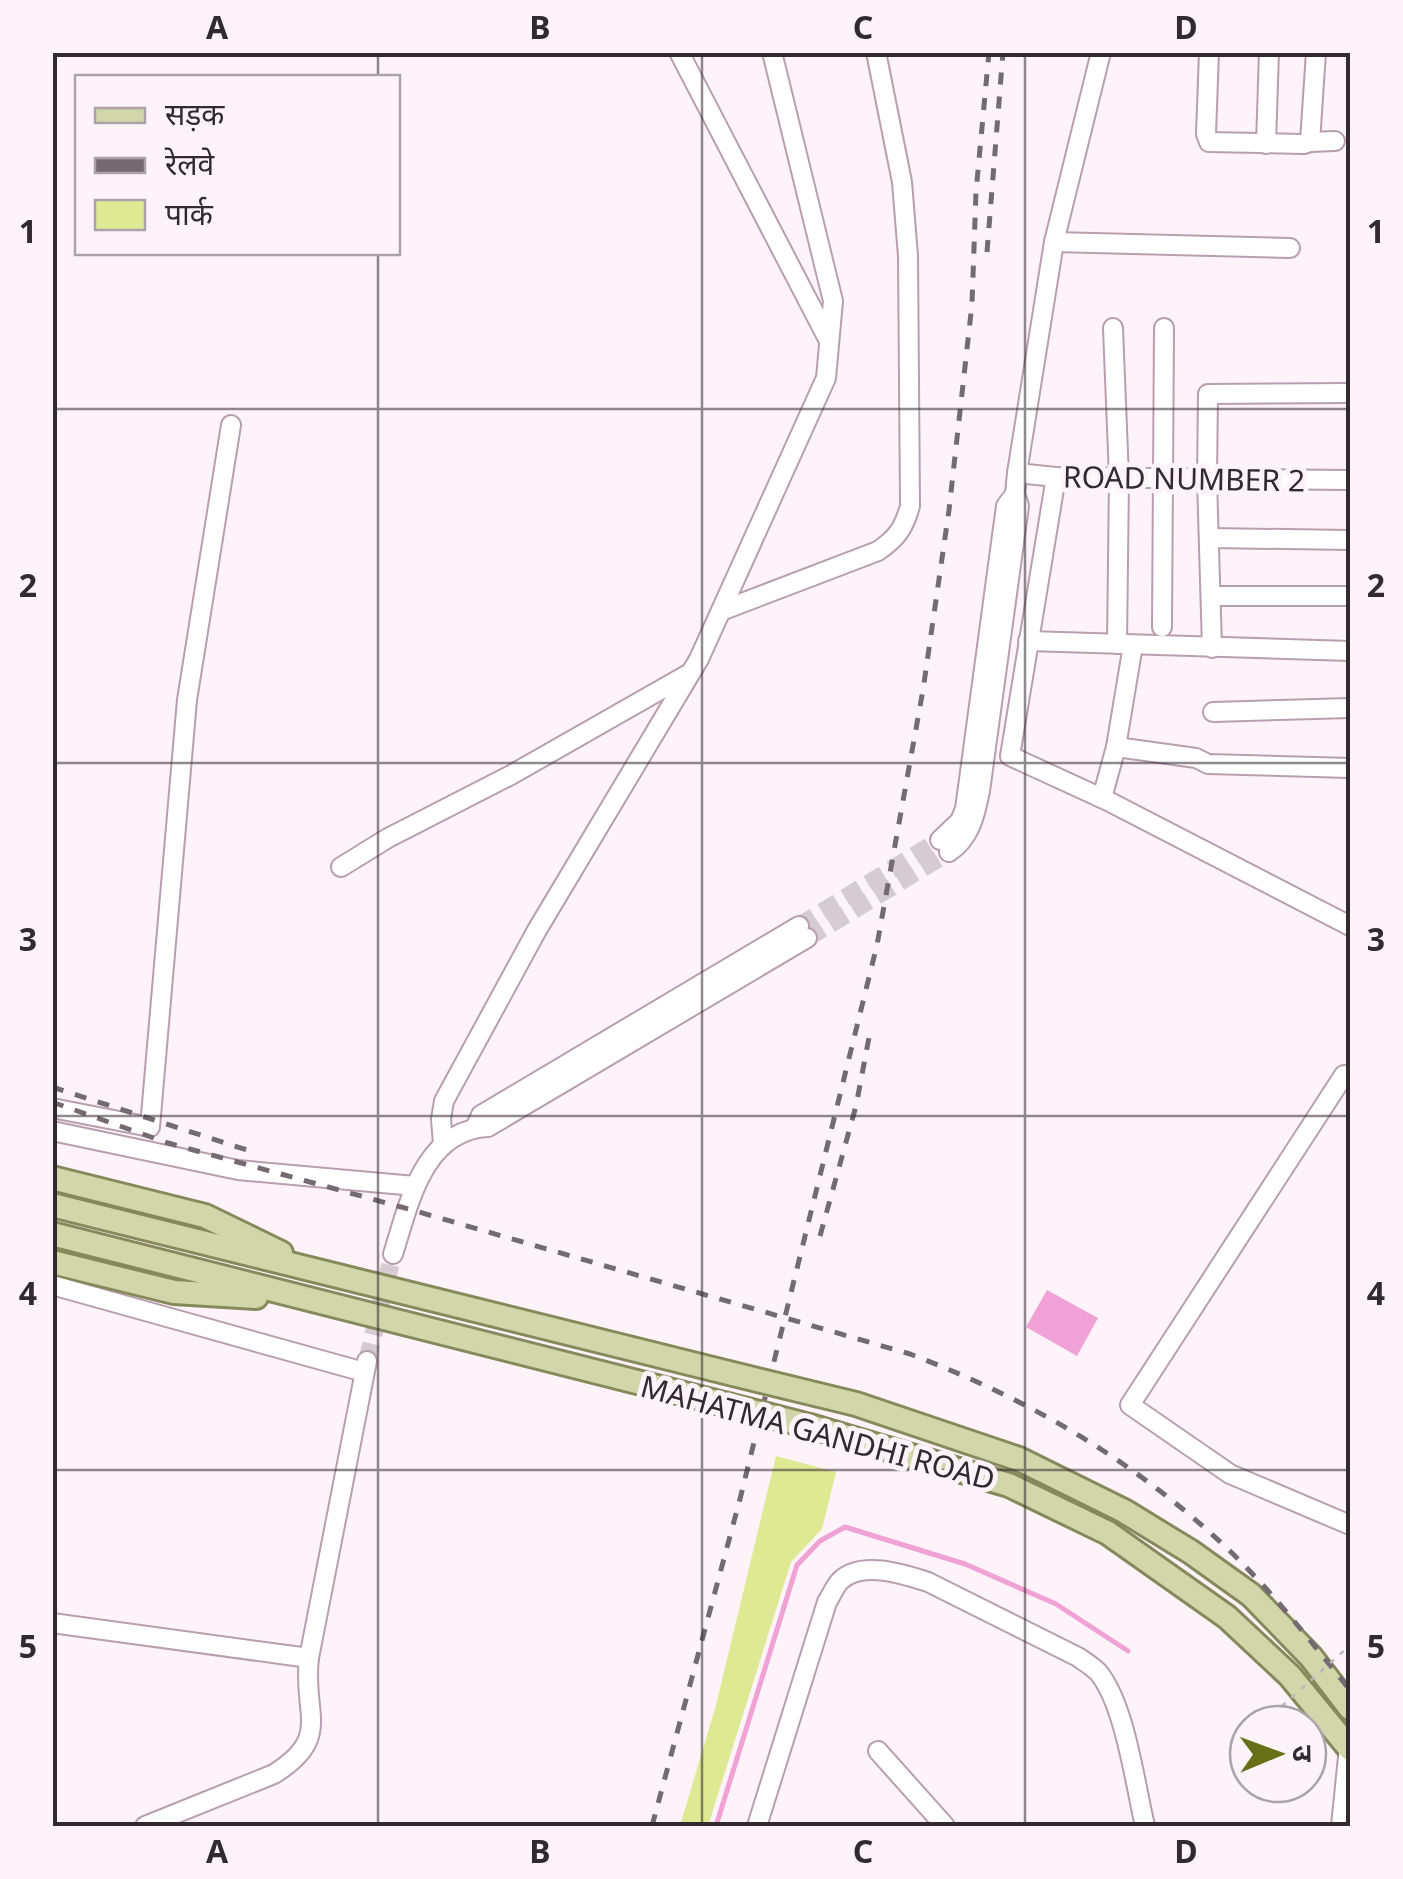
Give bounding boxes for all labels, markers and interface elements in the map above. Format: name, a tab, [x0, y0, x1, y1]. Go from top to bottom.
text: A	[206, 5, 229, 48]
text: B	[529, 5, 551, 48]
text: C	[853, 5, 873, 48]
text: D	[1174, 5, 1198, 48]
legend	[75, 75, 400, 255]
text: सड़क	[165, 93, 225, 134]
text: रेलवे	[164, 143, 216, 184]
text: पार्क	[165, 193, 214, 234]
text: 1	[19, 209, 37, 252]
text: 1	[1367, 209, 1385, 252]
street label: ROAD NUMBER 2	[1063, 455, 1305, 501]
text: 2	[19, 563, 37, 606]
text: 2	[1367, 563, 1385, 606]
text: 3	[19, 917, 37, 960]
text: 3	[1367, 917, 1385, 960]
text: 4	[19, 1271, 37, 1314]
text: 4	[1367, 1271, 1385, 1314]
street label: MAHATMA GANDHI ROAD	[636, 1365, 1000, 1499]
text: 5	[19, 1624, 37, 1667]
text: 5	[1367, 1624, 1385, 1667]
north arrow	[1228, 1704, 1328, 1804]
text: उ	[1285, 1745, 1323, 1763]
text: A	[206, 1829, 229, 1872]
text: B	[529, 1829, 551, 1872]
text: C	[853, 1829, 873, 1872]
text: D	[1174, 1829, 1198, 1872]

